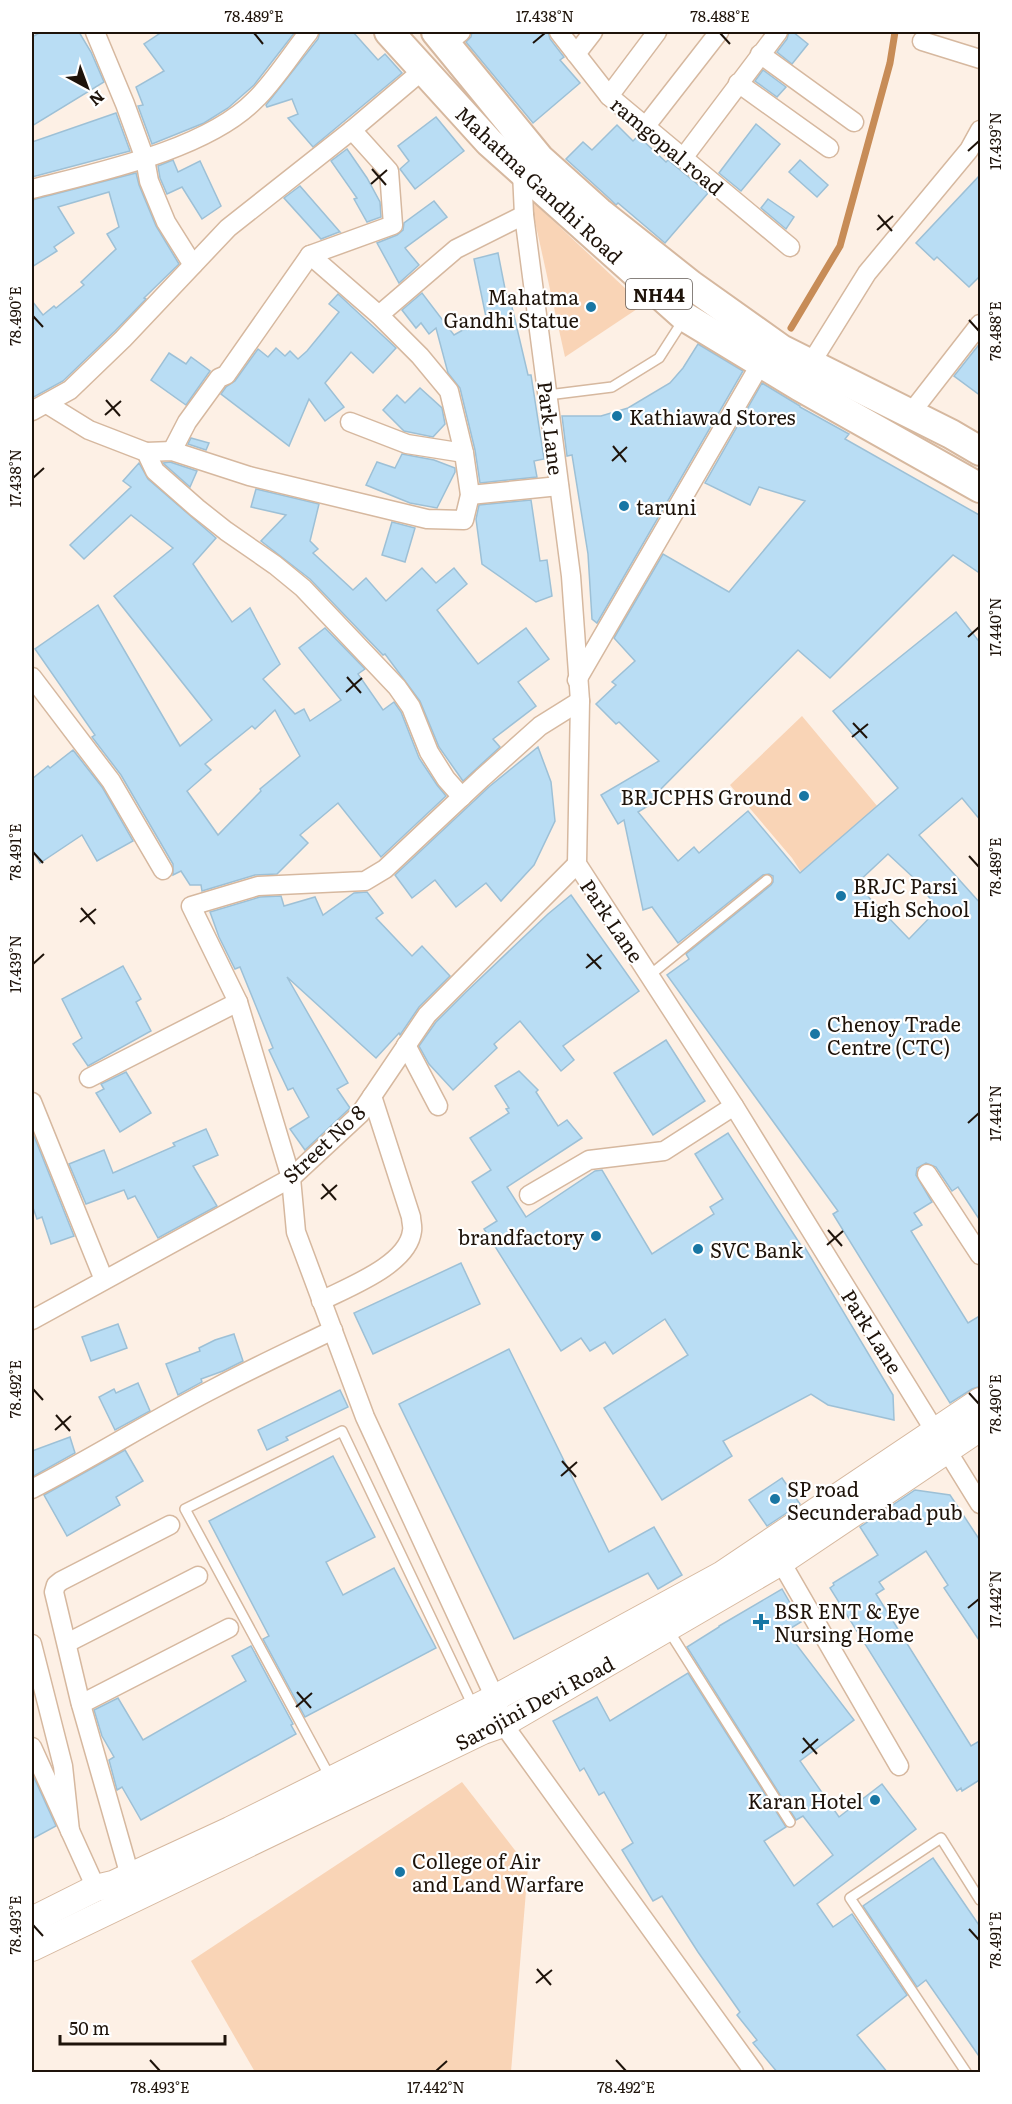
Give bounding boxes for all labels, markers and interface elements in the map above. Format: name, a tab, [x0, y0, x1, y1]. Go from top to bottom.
text: 78.489°E	[224, 4, 284, 27]
text: 17.438°N	[516, 4, 574, 27]
text: 78.488°E	[690, 4, 750, 27]
north arrow	[57, 57, 117, 117]
text: N	[85, 86, 110, 113]
street label: ramgopal road	[605, 89, 731, 201]
street label: Mahatma Gandhi Road	[450, 98, 630, 270]
text: 17.439°N	[983, 112, 1006, 170]
road number: NH44	[626, 279, 692, 309]
place label: Mahatma Gandhi Statue	[443, 281, 579, 334]
text: 78.490°E	[3, 286, 26, 346]
marker: Mahatma Gandhi Statue	[584, 300, 598, 314]
text: 78.488°E	[983, 301, 1006, 361]
street label: Park Lane	[531, 379, 573, 477]
place label: Kathiawad Stores	[629, 401, 796, 431]
marker: Kathiawad Stores	[610, 409, 624, 423]
text: 17.438°N	[3, 449, 26, 507]
place label: taruni	[636, 491, 697, 521]
marker: taruni	[617, 499, 631, 513]
text: 17.440°N	[983, 598, 1006, 656]
place label: BRJCPHS Ground	[620, 781, 792, 811]
marker: BRJCPHS Ground	[797, 789, 811, 803]
text: 78.491°E	[3, 824, 26, 880]
text: 78.489°E	[983, 837, 1006, 897]
place label: BRJC Parsi High School	[853, 870, 970, 923]
street label: Park Lane	[574, 872, 652, 968]
marker: BRJC Parsi High School	[834, 889, 848, 903]
text: 17.439°N	[3, 935, 26, 993]
place label: Chenoy Trade Centre (CTC)	[827, 1008, 961, 1061]
marker: Chenoy Trade Centre (CTC)	[808, 1027, 822, 1041]
text: 17.441°N	[983, 1085, 1006, 1141]
street label: Street No 8	[275, 1097, 371, 1189]
place label: brandfactory	[458, 1221, 584, 1251]
marker: brandfactory	[589, 1229, 603, 1243]
place label: SVC Bank	[710, 1234, 804, 1264]
marker: SVC Bank	[691, 1242, 705, 1256]
street label: Park Lane	[835, 1283, 911, 1379]
text: 78.492°E	[3, 1360, 26, 1418]
text: 78.490°E	[983, 1374, 1006, 1434]
place label: SP road Secunderabad pub	[787, 1473, 963, 1526]
marker: SP road Secunderabad pub	[768, 1492, 782, 1506]
text: 17.442°N	[983, 1570, 1006, 1628]
place label: BSR ENT & Eye Nursing Home	[774, 1595, 920, 1648]
marker: BSR ENT & Eye Nursing Home	[752, 1613, 770, 1631]
street label: Sarojini Devi Road	[449, 1647, 619, 1757]
place label: Karan Hotel	[748, 1785, 863, 1815]
marker: Karan Hotel	[868, 1793, 882, 1807]
place label: College of Air and Land Warfare	[412, 1845, 584, 1898]
marker: College of Air and Land Warfare	[393, 1865, 407, 1879]
text: 78.493°E	[3, 1896, 26, 1955]
text: 78.491°E	[983, 1912, 1006, 1968]
scale bar	[60, 2008, 225, 2046]
text: 50 m	[69, 2014, 110, 2041]
text: 78.493°E	[131, 2075, 190, 2098]
text: 17.442°N	[407, 2075, 465, 2098]
text: 78.492°E	[597, 2075, 655, 2098]

